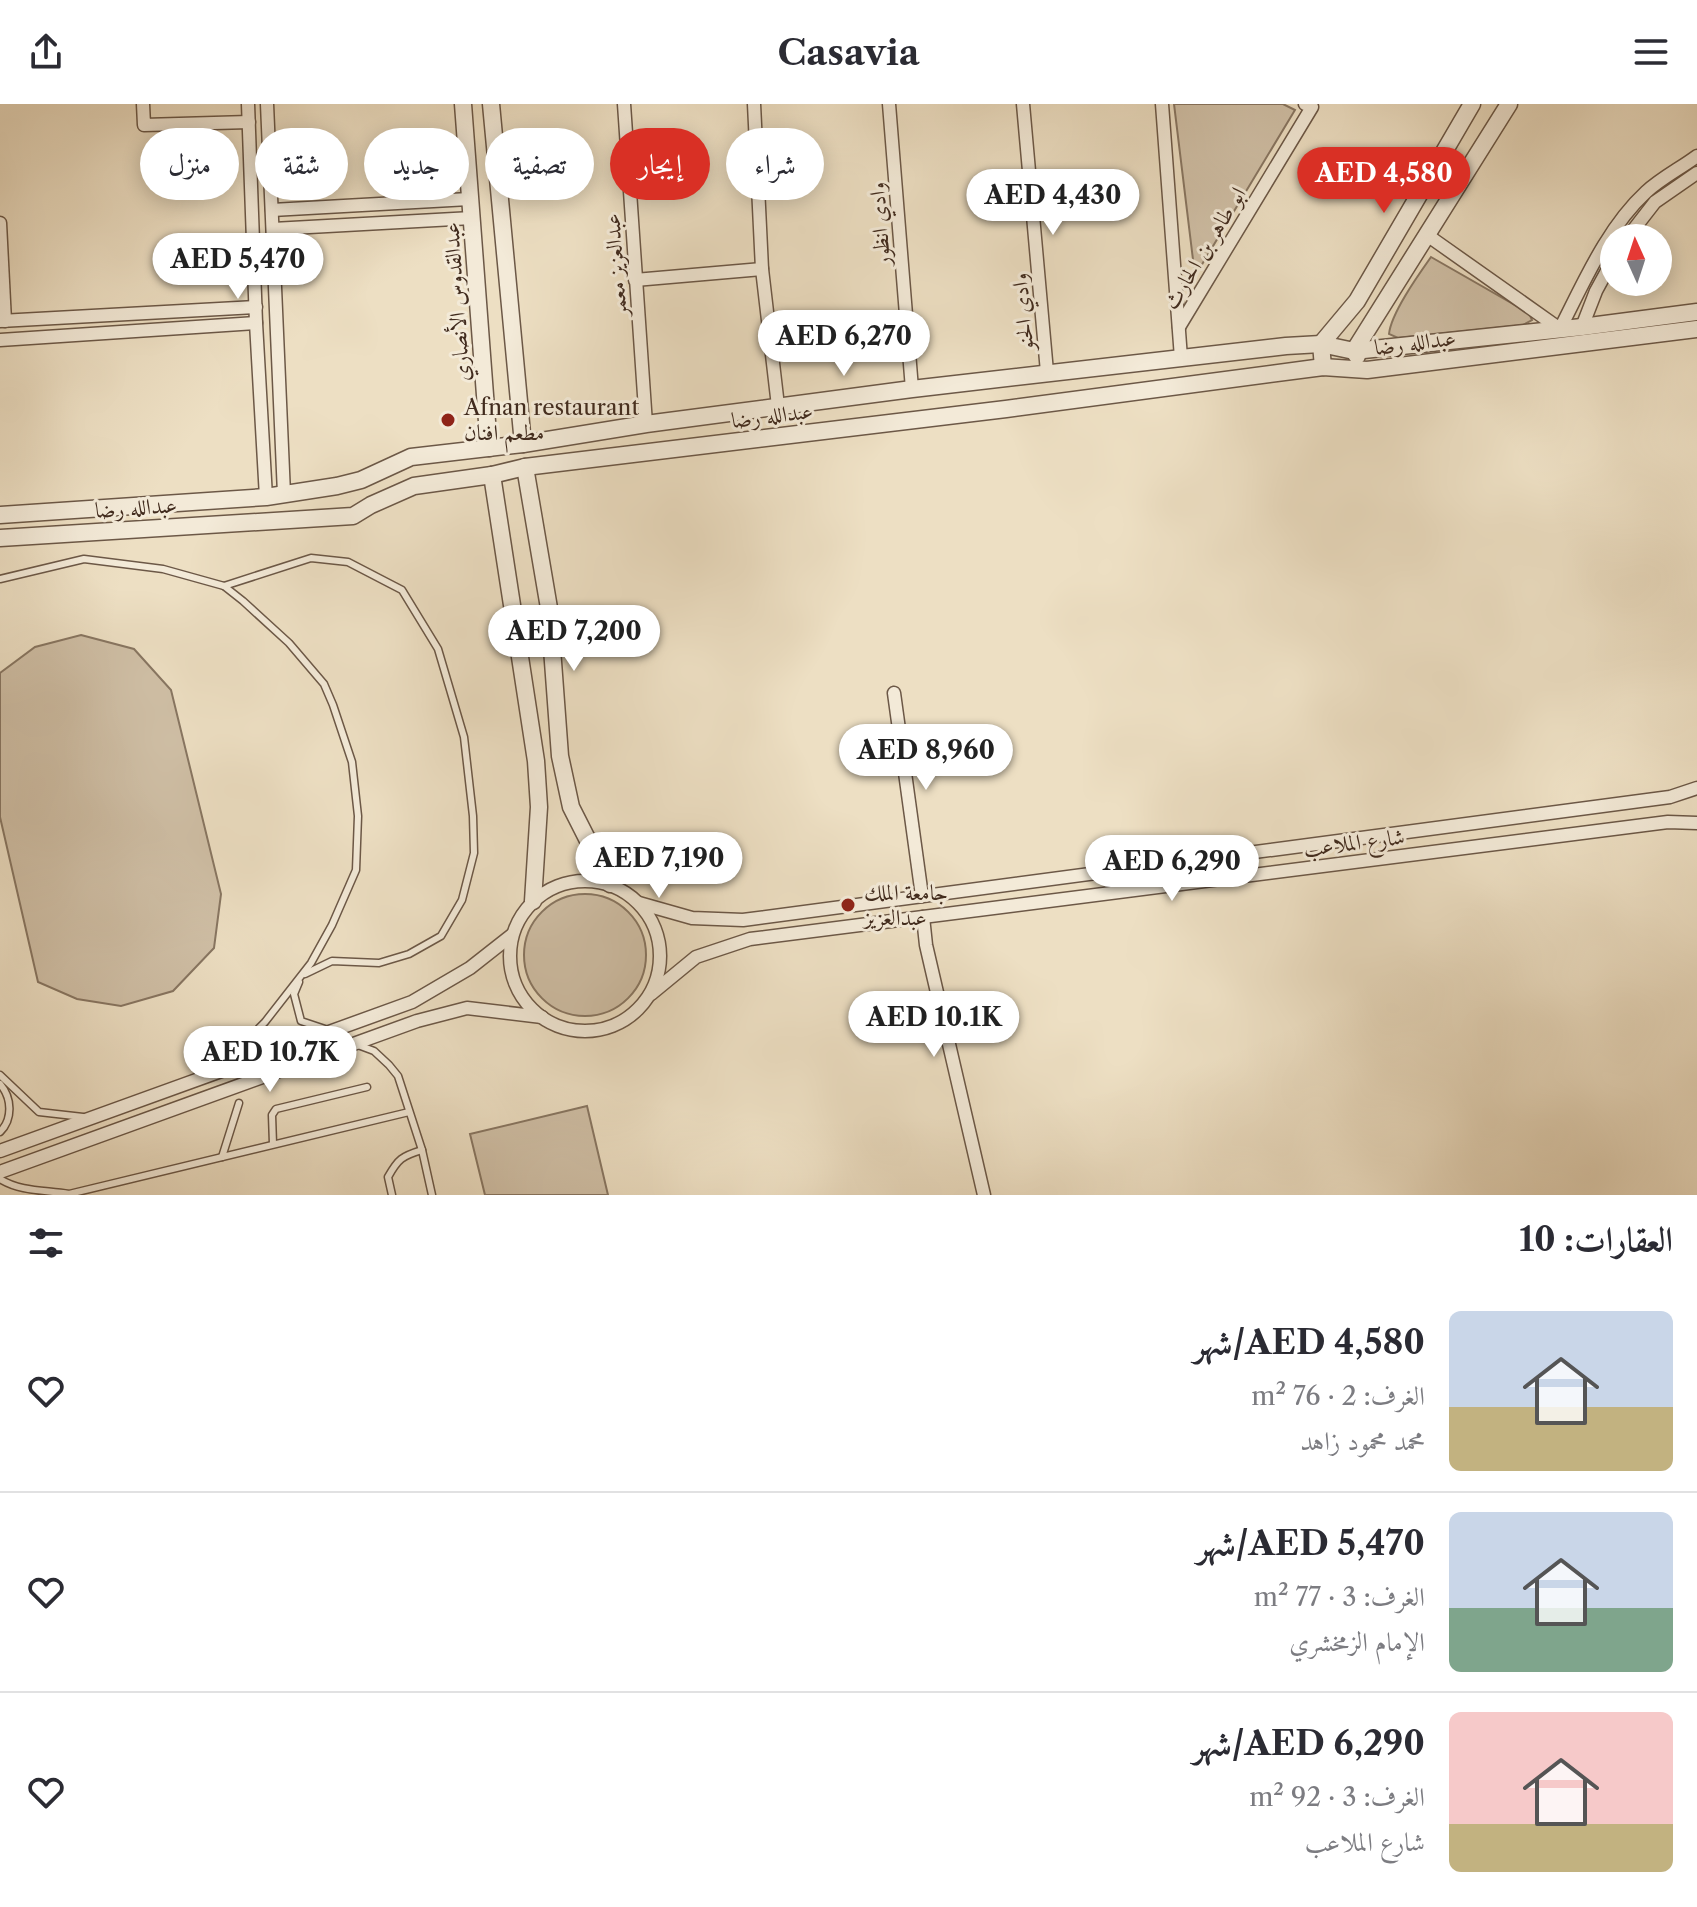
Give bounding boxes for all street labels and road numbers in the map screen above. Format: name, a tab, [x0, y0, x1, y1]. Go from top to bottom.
street label: وادي انظور	[863, 181, 900, 269]
street label: ابو طاهر بن الحارث	[1157, 182, 1253, 315]
street label: عبدالعزيز معمر	[598, 213, 634, 319]
street label: عبدالقدوس الأنصاري	[435, 221, 480, 383]
street label: وادي الحنو	[1006, 272, 1043, 354]
street label: عبدالله رضا	[1373, 324, 1457, 361]
street label: عبدالله رضا	[730, 397, 814, 434]
street label: عبدالله رضا	[94, 491, 178, 524]
street label: شارع الملاعب	[1302, 823, 1407, 867]

